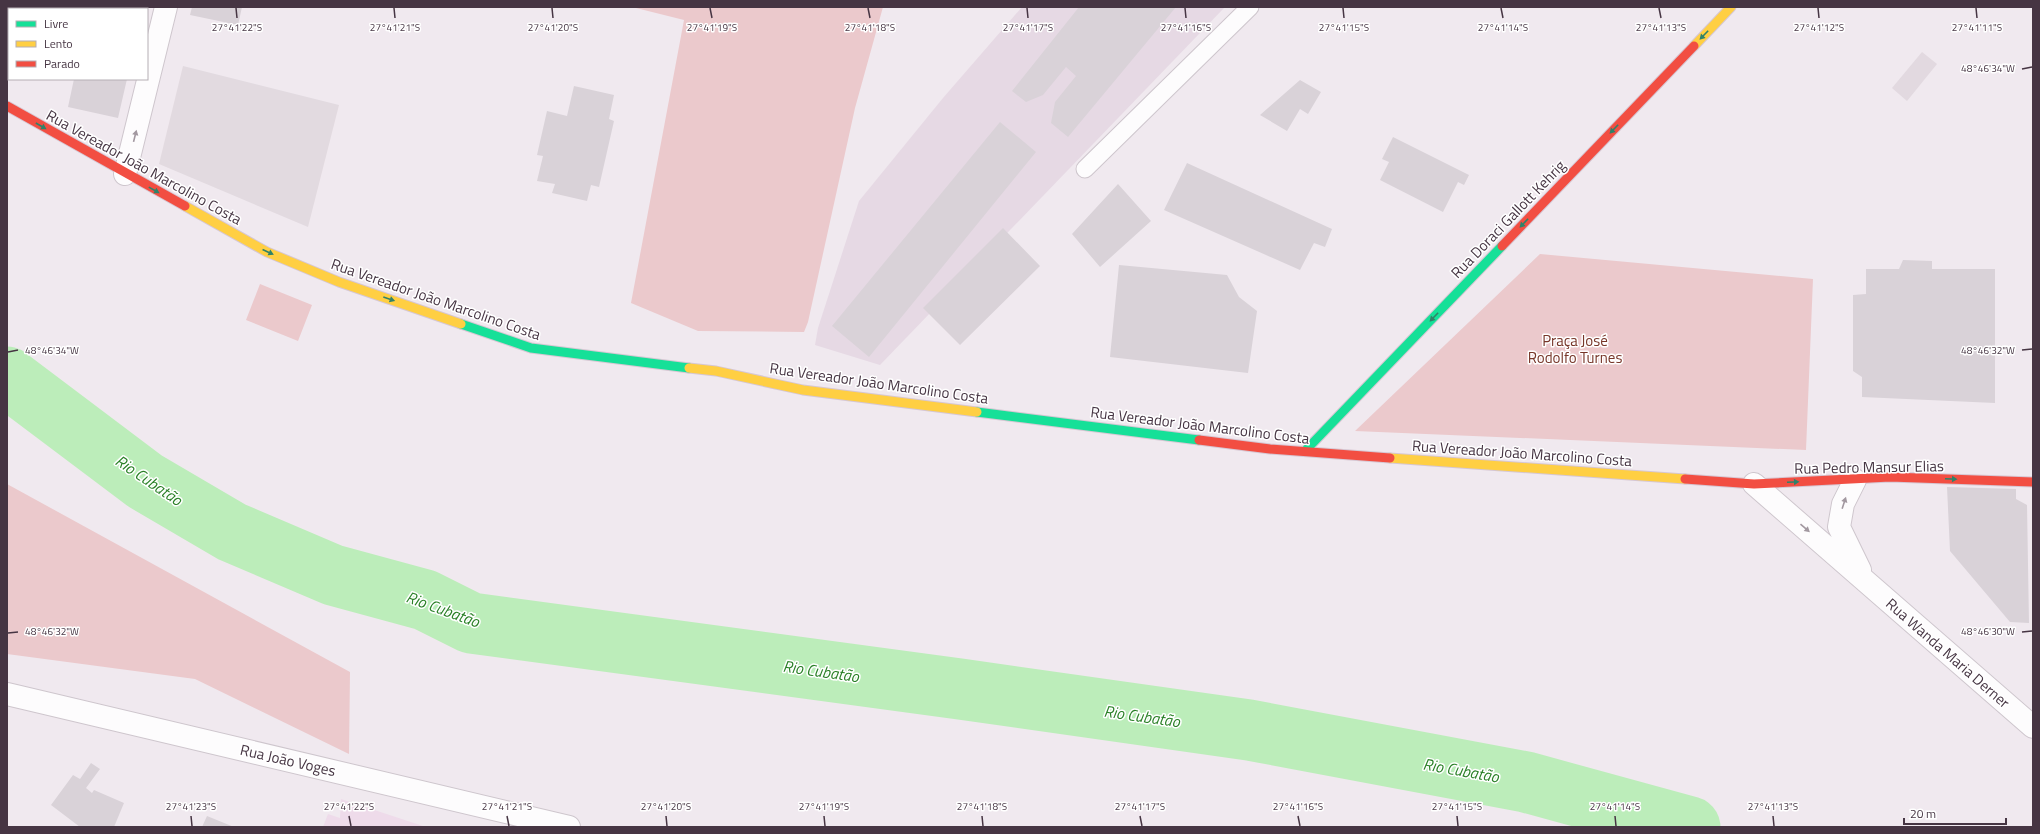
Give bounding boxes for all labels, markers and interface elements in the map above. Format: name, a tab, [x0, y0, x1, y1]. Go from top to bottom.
legend	[8, 8, 148, 80]
text: Livre	[44, 14, 68, 33]
text: 27°41'22"S	[212, 20, 262, 35]
text: 27°41'21"S	[370, 20, 420, 35]
text: 27°41'20"S	[528, 20, 578, 35]
text: 27°41'19"S	[687, 20, 737, 35]
text: 27°41'18"S	[845, 20, 895, 35]
text: 27°41'17"S	[1003, 20, 1053, 35]
text: 27°41'16"S	[1161, 20, 1211, 35]
text: 27°41'15"S	[1319, 20, 1369, 35]
text: 27°41'14"S	[1478, 20, 1528, 35]
text: 27°41'13"S	[1636, 20, 1686, 35]
text: 27°41'12"S	[1794, 20, 1844, 35]
text: 27°41'11"S	[1952, 20, 2002, 35]
one-way arrow	[1699, 30, 1709, 40]
text: Lento	[44, 34, 73, 53]
text: Parado	[44, 54, 80, 73]
text: 48°46'34"W	[1961, 61, 2015, 76]
street label: Rua Vereador João Marcolino Costa	[42, 104, 246, 231]
one-way arrow	[35, 122, 47, 129]
one-way arrow	[1609, 124, 1619, 134]
one-way arrow	[132, 130, 138, 142]
street label: Rua Doraci Gallott Kehrig	[1445, 154, 1571, 283]
one-way arrow	[148, 186, 160, 193]
one-way arrow	[1519, 218, 1529, 228]
one-way arrow	[262, 249, 274, 255]
street label: Rua Vereador João Marcolino Costa	[328, 252, 544, 346]
one-way arrow	[383, 297, 395, 303]
one-way arrow	[1429, 312, 1439, 322]
park label: Praça José Rodolfo Turnes	[1528, 329, 1622, 369]
text: 48°46'34"W	[25, 343, 79, 358]
text: 48°46'32"W	[1961, 343, 2015, 358]
street label: Rua Vereador João Marcolino Costa	[768, 356, 990, 410]
street label: Rua Vereador João Marcolino Costa	[1089, 400, 1311, 450]
street label: Rua Vereador João Marcolino Costa	[1411, 434, 1633, 472]
water label: Rio Cubatão	[111, 449, 188, 512]
street label: Rua Pedro Mansur Elias	[1794, 454, 1944, 480]
one-way arrow	[1945, 476, 1958, 482]
one-way arrow	[1787, 479, 1799, 486]
one-way arrow	[1841, 497, 1847, 509]
one-way arrow	[1800, 523, 1810, 532]
water label: Rio Cubatão	[403, 585, 484, 634]
street label: Rua Wanda Maria Derner	[1881, 592, 2015, 714]
text: 48°46'32"W	[25, 624, 79, 639]
text: 48°46'30"W	[1961, 624, 2015, 639]
water label: Rio Cubatão	[781, 654, 862, 688]
water label: Rio Cubatão	[1102, 699, 1183, 733]
street label: Rua João Voges	[238, 738, 338, 782]
water label: Rio Cubatão	[1421, 752, 1502, 789]
text: 27°41'23"S	[166, 799, 216, 814]
text: 27°41'22"S	[324, 799, 374, 814]
text: 27°41'21"S	[482, 799, 532, 814]
text: 27°41'20"S	[641, 799, 691, 814]
text: 27°41'19"S	[799, 799, 849, 814]
text: 27°41'18"S	[957, 799, 1007, 814]
text: 27°41'17"S	[1115, 799, 1165, 814]
text: 27°41'16"S	[1273, 799, 1323, 814]
text: 27°41'15"S	[1432, 799, 1482, 814]
text: 27°41'14"S	[1590, 799, 1640, 814]
text: 27°41'13"S	[1748, 799, 1798, 814]
scale bar	[1904, 800, 2006, 826]
text: 20 m	[1910, 804, 1936, 823]

